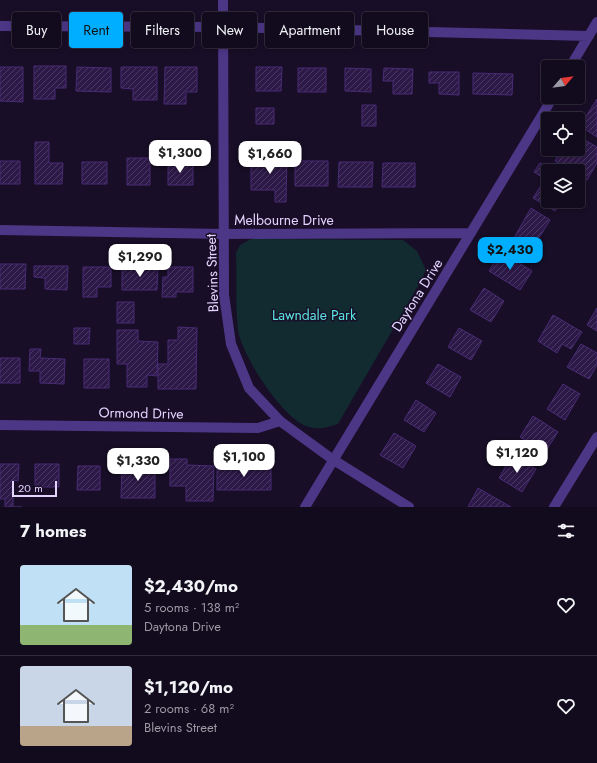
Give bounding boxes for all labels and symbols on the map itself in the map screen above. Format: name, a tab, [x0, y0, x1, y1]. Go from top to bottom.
north arrow	[541, 60, 585, 104]
pin: $1,300	[147, 140, 213, 174]
pin: $1,660	[237, 141, 303, 175]
street label: Melbourne Drive	[234, 210, 334, 230]
street label: Blevins Street	[201, 233, 223, 313]
pin: $2,430	[477, 237, 543, 271]
pin: $1,290	[107, 244, 173, 278]
street label: Daytona Drive	[387, 255, 447, 335]
park label: Lawndale Park	[272, 305, 357, 325]
street label: Ormond Drive	[98, 402, 184, 424]
pin: $1,120	[484, 440, 550, 474]
pin: $1,100	[211, 444, 277, 478]
pin: $1,330	[105, 448, 171, 482]
scale bar	[12, 479, 57, 498]

